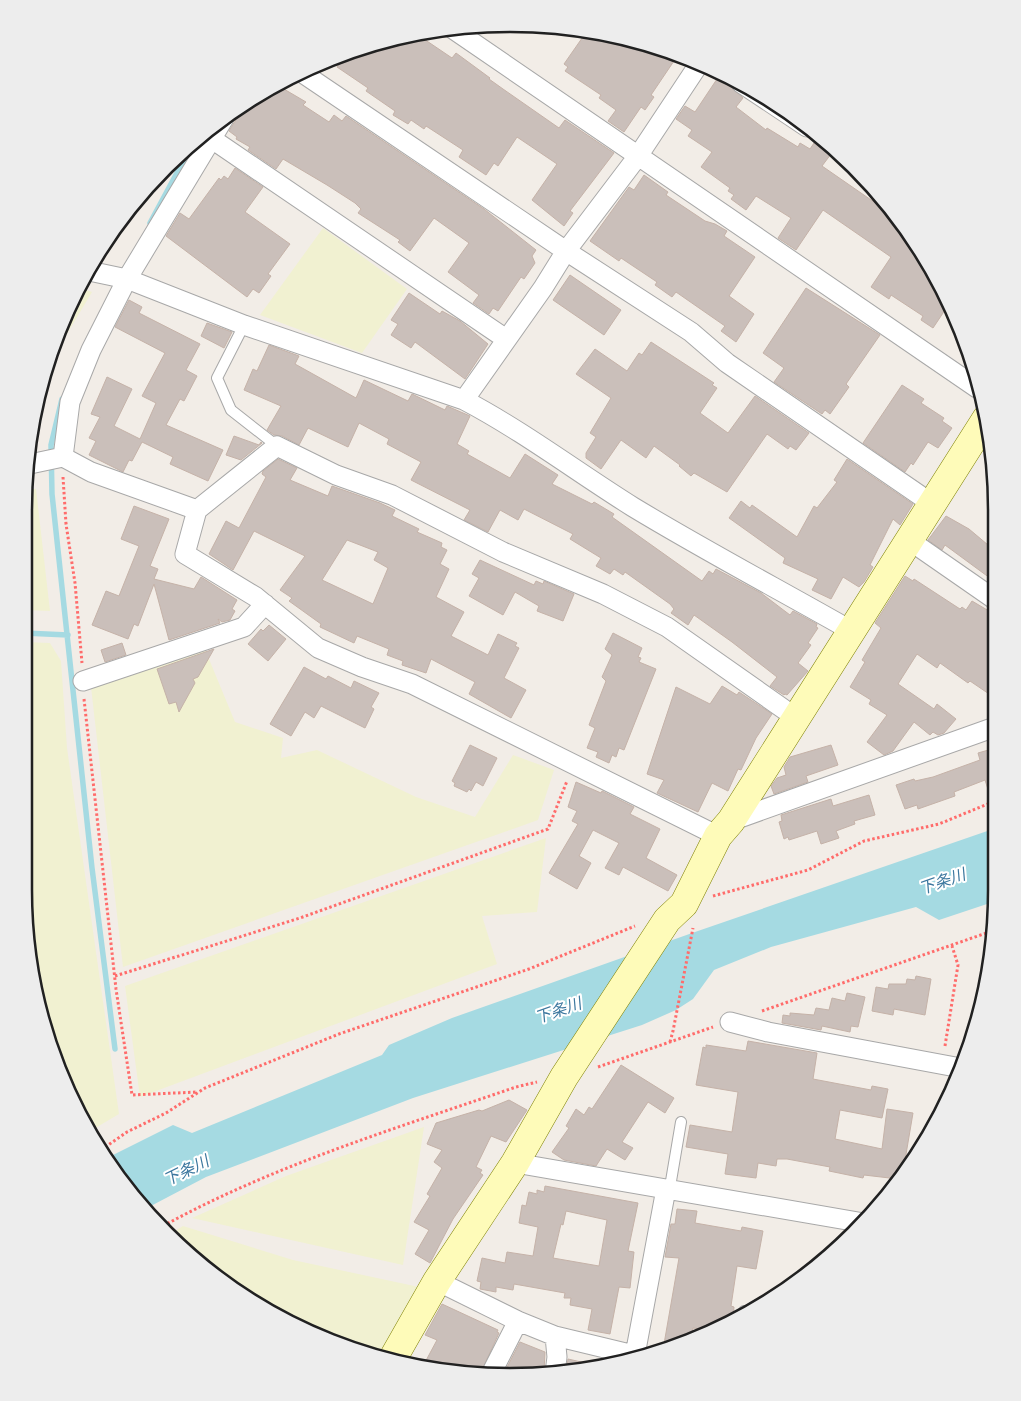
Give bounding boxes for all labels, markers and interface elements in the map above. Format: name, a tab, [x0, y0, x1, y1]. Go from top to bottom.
water label: 下条川	[916, 864, 970, 898]
water label: 下条川	[532, 993, 586, 1027]
water label: 下条川	[160, 1151, 214, 1190]

